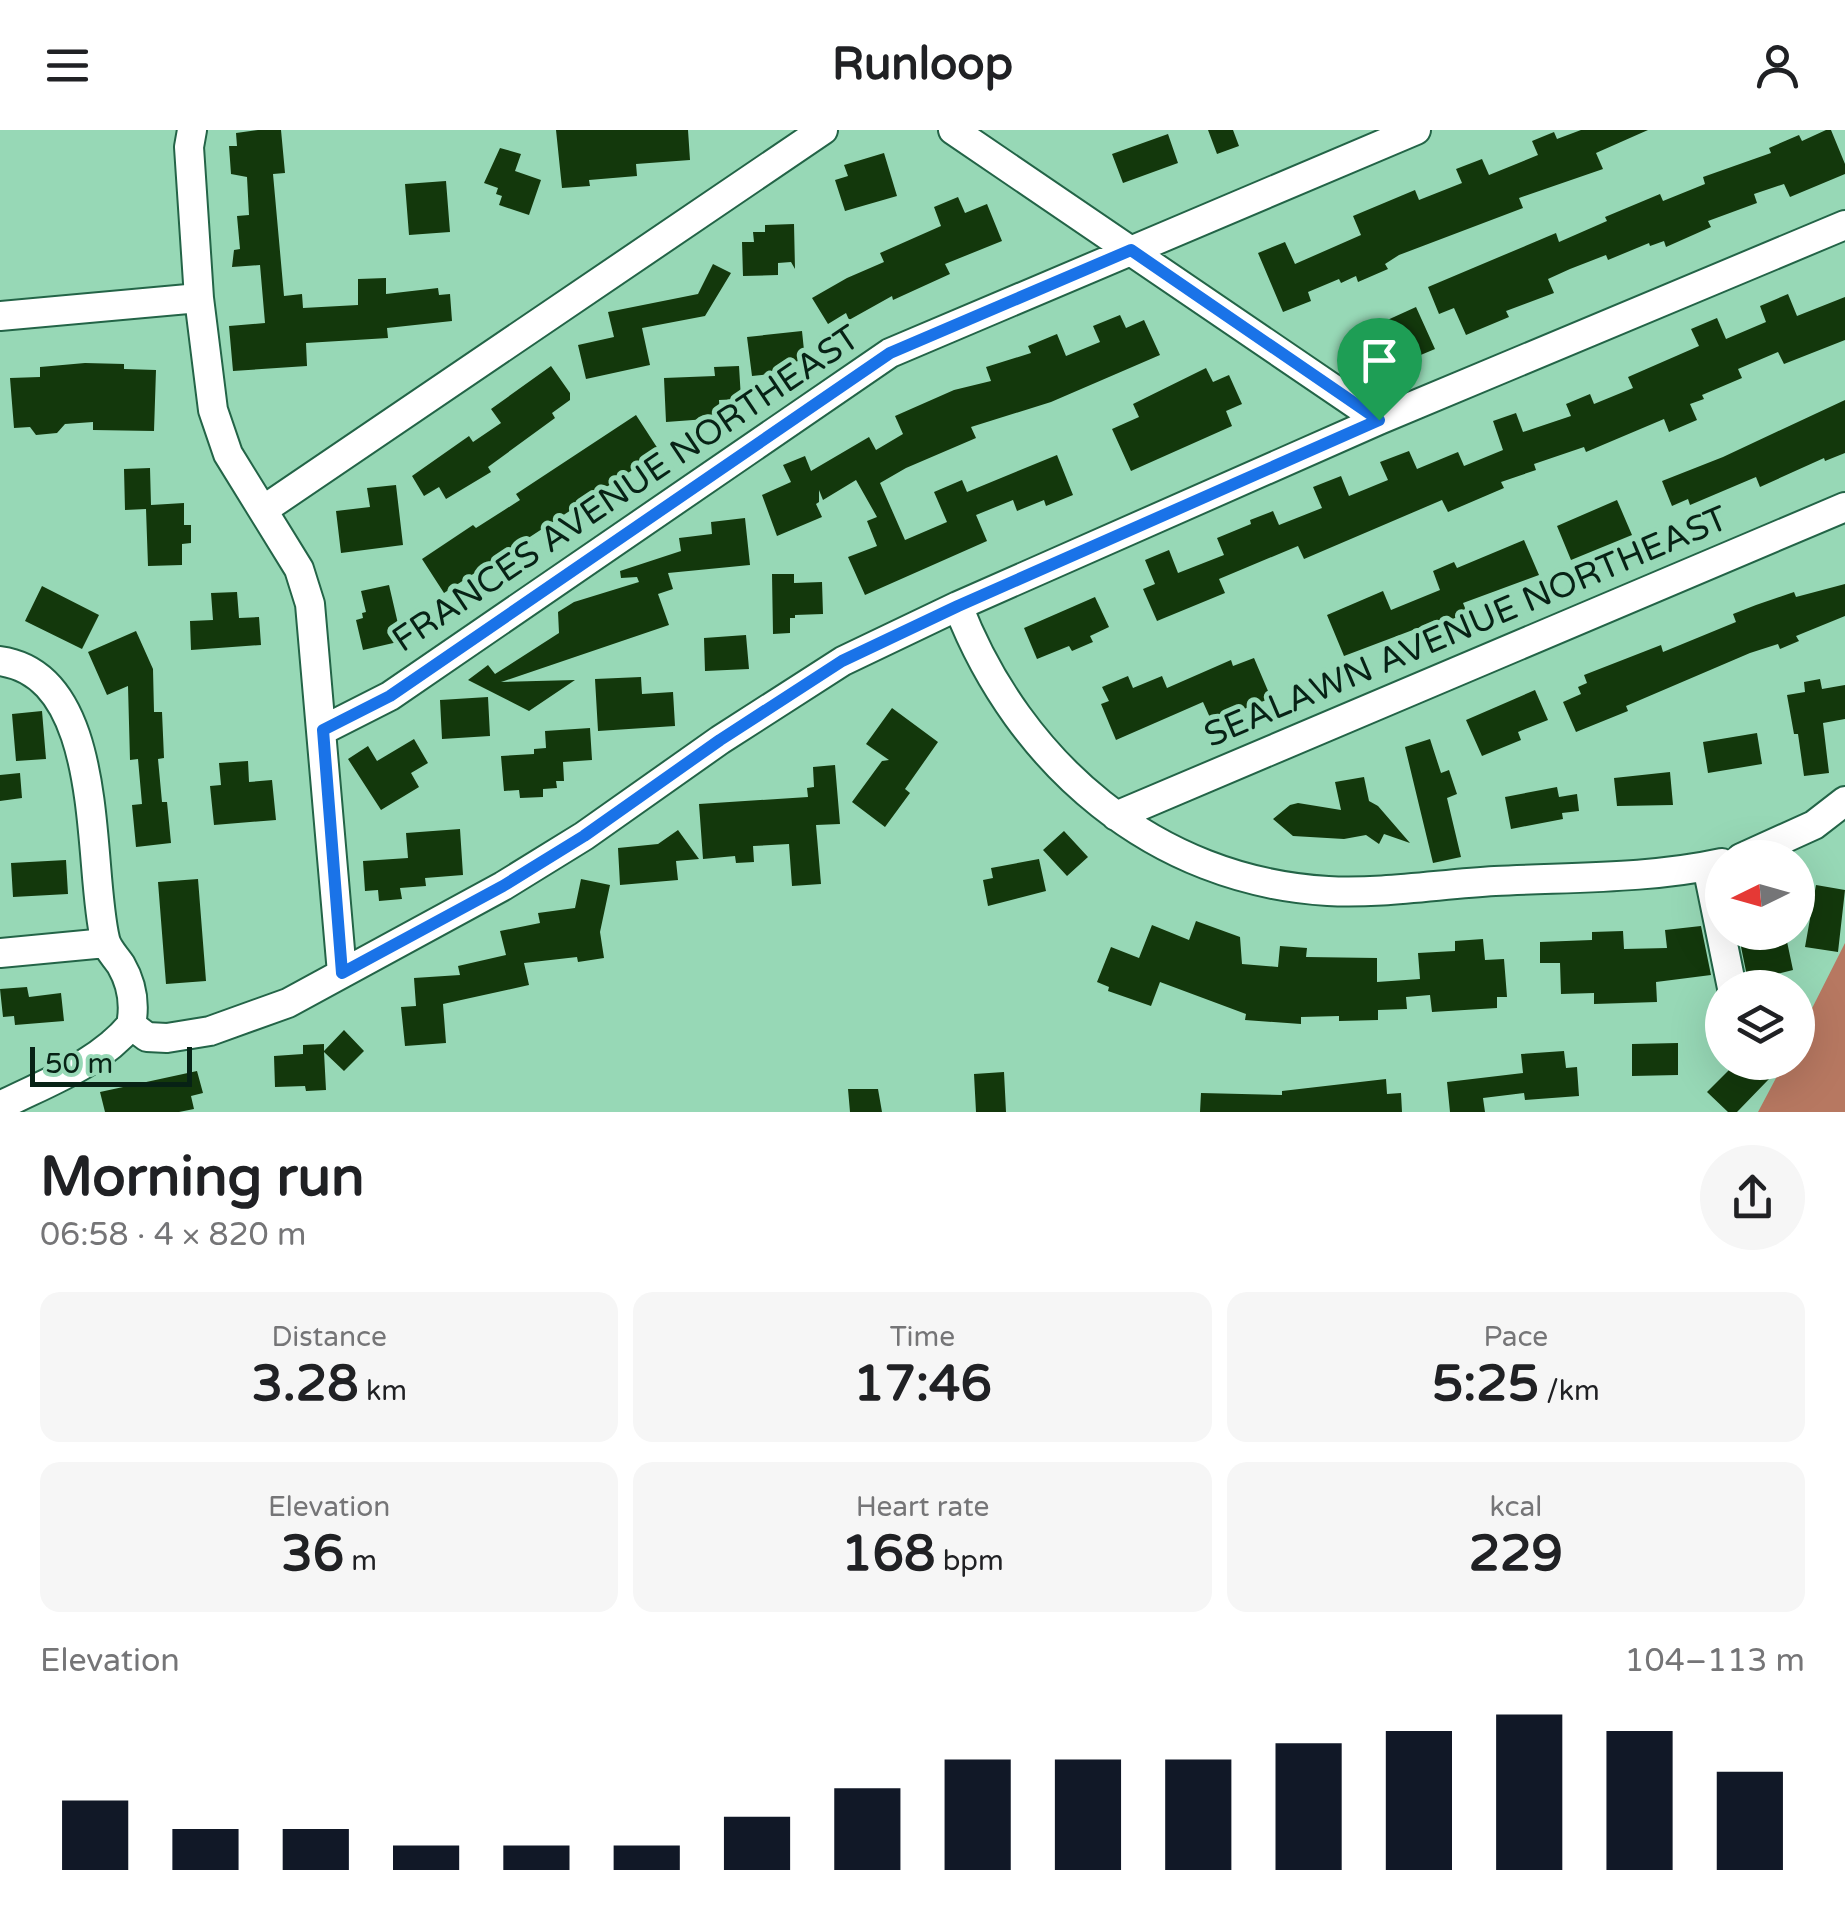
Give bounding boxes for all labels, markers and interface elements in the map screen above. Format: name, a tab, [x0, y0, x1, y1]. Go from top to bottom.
icon: menu	[40, 38, 95, 93]
text: Runloop	[832, 38, 1013, 92]
icon: person	[1750, 38, 1805, 93]
street label: FRANCES AVENUE NORTHEAST	[385, 317, 867, 661]
pin	[1337, 318, 1422, 421]
icon: arrive	[1352, 333, 1407, 388]
street label: SEALAWN AVENUE NORTHEAST	[1198, 497, 1734, 757]
north arrow	[1705, 840, 1815, 950]
map controls	[1705, 840, 1815, 1080]
button: layers	[1705, 970, 1815, 1080]
scale bar	[30, 1042, 192, 1086]
text: 50 m	[45, 1047, 113, 1081]
text: Morning run	[40, 1145, 365, 1211]
button: share	[1700, 1145, 1805, 1250]
text: 06:58 · 4 × 820 m	[40, 1216, 306, 1254]
text: Distance	[272, 1320, 387, 1354]
text: Time	[890, 1320, 955, 1354]
text: Pace	[1484, 1320, 1548, 1354]
text: 3.28	[251, 1354, 359, 1414]
text: 17:46	[853, 1354, 992, 1414]
text: 5:25	[1432, 1354, 1539, 1414]
text: km	[359, 1374, 407, 1408]
text: /km	[1539, 1374, 1600, 1408]
text: Elevation	[268, 1490, 390, 1524]
text: Heart rate	[856, 1490, 989, 1524]
text: kcal	[1490, 1490, 1542, 1524]
text: 36	[281, 1524, 344, 1584]
text: 168	[841, 1524, 935, 1584]
text: 229	[1469, 1524, 1563, 1584]
text: m	[344, 1544, 377, 1578]
text: bpm	[935, 1544, 1004, 1578]
text: Elevation	[40, 1642, 180, 1680]
text: 104–113 m	[1625, 1642, 1805, 1680]

